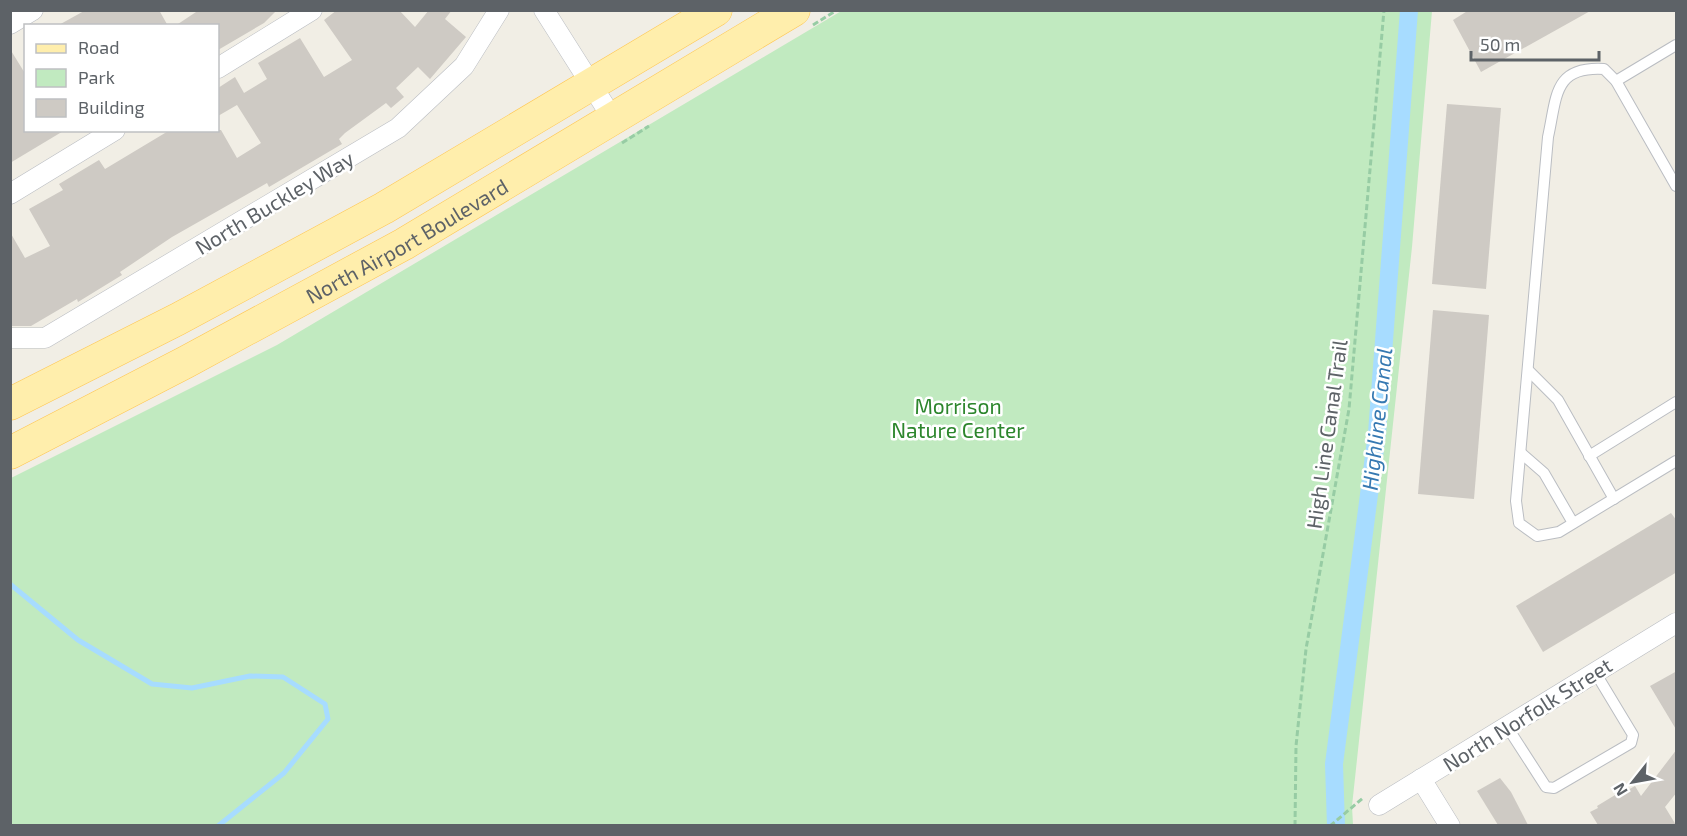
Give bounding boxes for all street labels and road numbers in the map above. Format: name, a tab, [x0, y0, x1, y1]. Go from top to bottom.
street label: North Buckley Way	[190, 145, 358, 259]
street label: North Airport Boulevard	[301, 172, 512, 308]
street label: High Line Canal Trail	[1300, 337, 1352, 530]
street label: North Norfolk Street	[1438, 652, 1616, 776]

